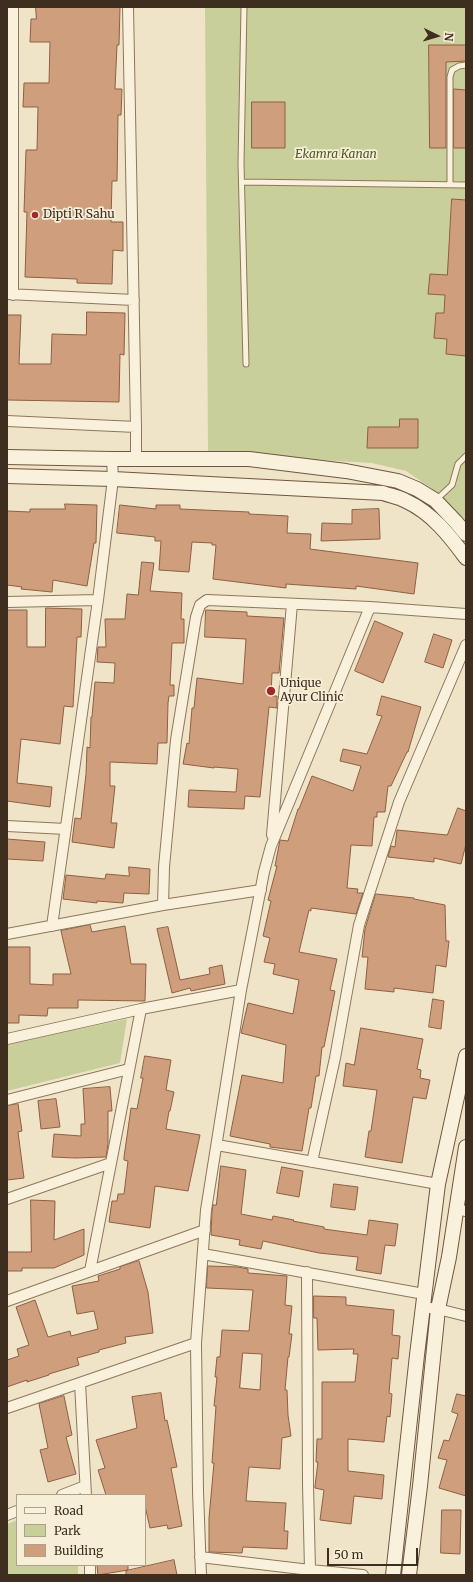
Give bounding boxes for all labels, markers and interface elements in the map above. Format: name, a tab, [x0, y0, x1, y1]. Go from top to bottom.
north arrow	[417, 16, 457, 56]
text: N	[442, 32, 456, 42]
park label: Ekamra Kanan	[295, 148, 377, 162]
place label: Dipti R Sahu	[43, 208, 115, 222]
marker: Dipti R Sahu	[30, 210, 40, 220]
place label: Unique Ayur Clinic	[280, 677, 344, 705]
marker: Unique Ayur Clinic	[265, 685, 277, 697]
legend	[16, 1494, 146, 1566]
text: Road	[54, 1503, 83, 1518]
text: Park	[54, 1523, 81, 1538]
scale bar	[329, 1540, 420, 1566]
text: Building	[54, 1543, 103, 1558]
text: 50 m	[334, 1547, 363, 1562]

